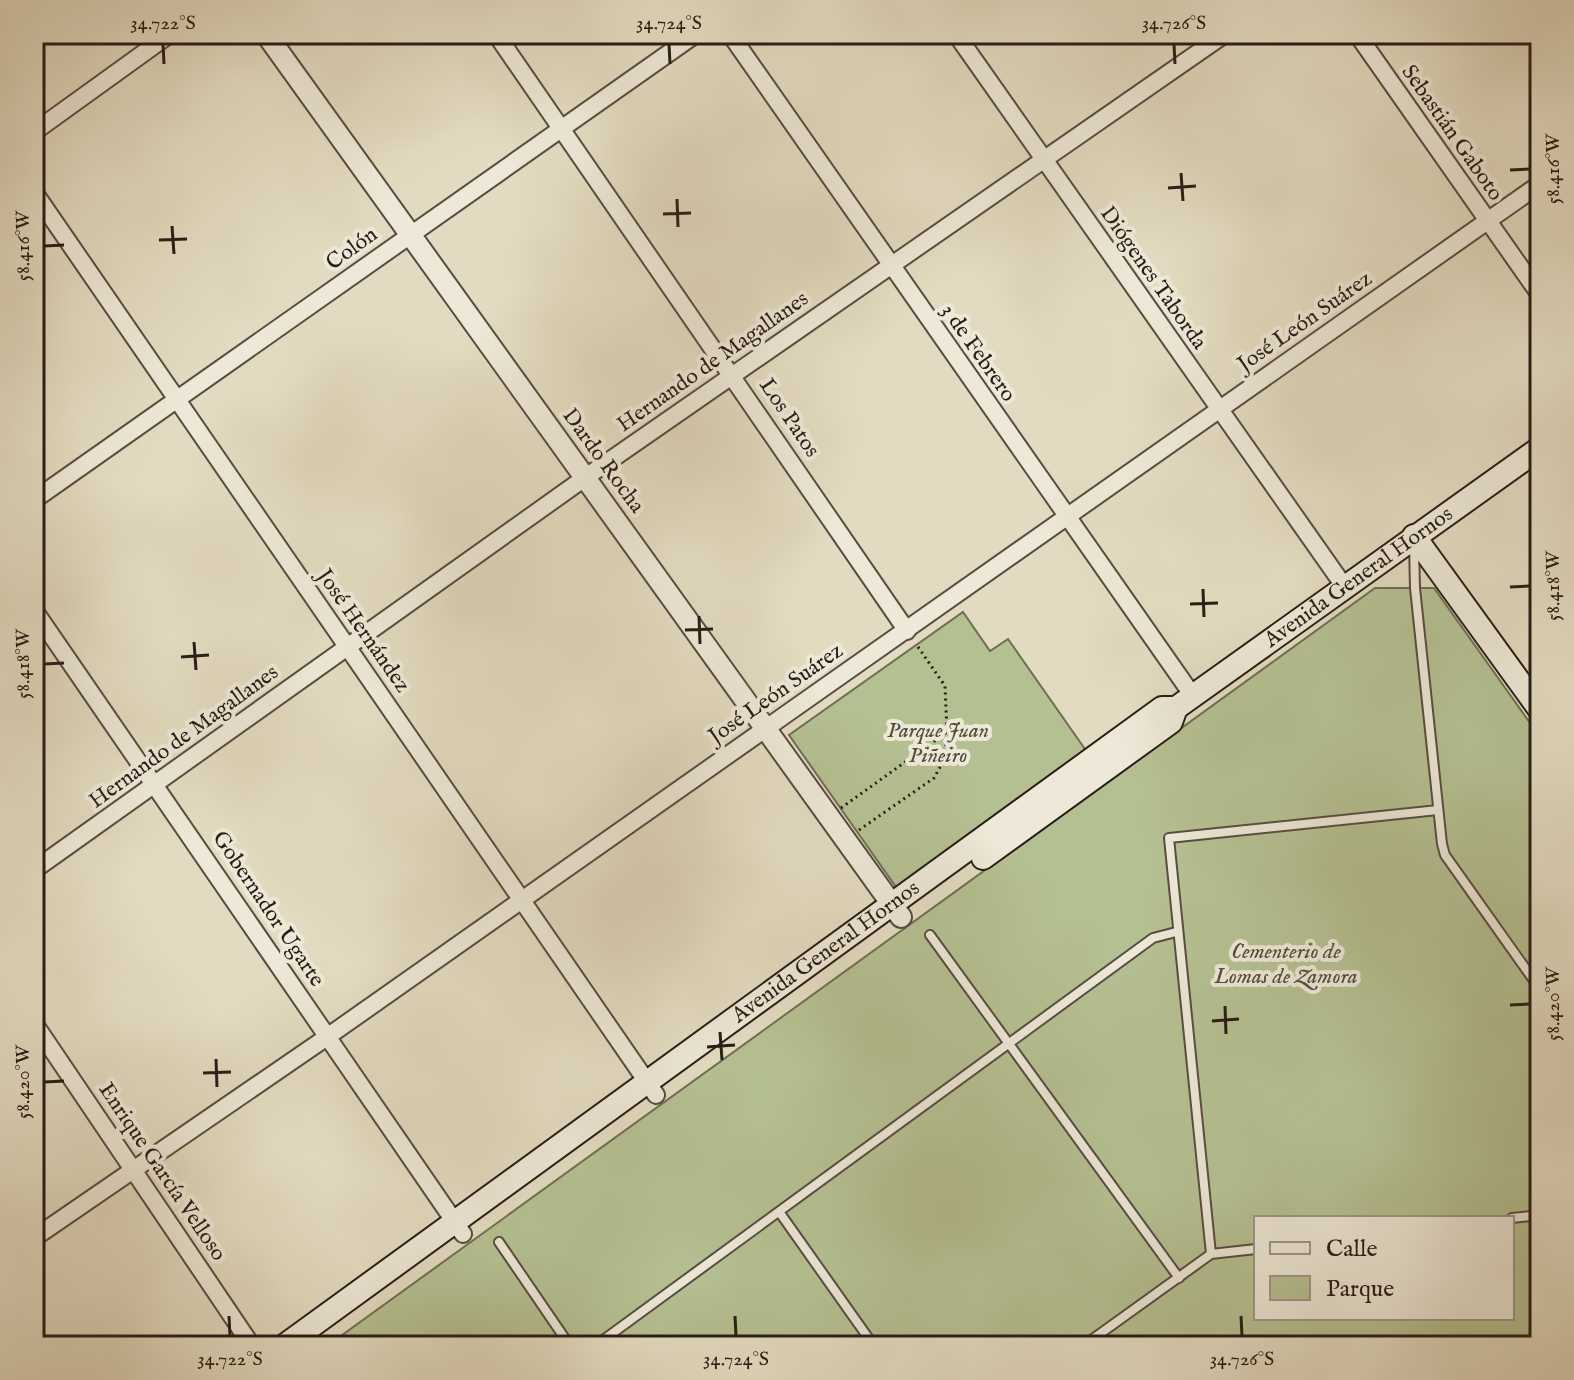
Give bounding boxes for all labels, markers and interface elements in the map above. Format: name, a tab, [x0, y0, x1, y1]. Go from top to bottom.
text: 34.722°S	[130, 11, 196, 36]
text: 34.724°S	[636, 11, 702, 36]
text: 34.726°S	[1142, 11, 1206, 36]
street label: Sebastián Gaboto	[1395, 60, 1509, 207]
text: 58.416°W	[1541, 133, 1566, 204]
street label: Diógenes Taborda	[1093, 201, 1213, 355]
text: 58.416°W	[11, 210, 36, 281]
street label: Colón	[321, 221, 383, 277]
street label: José León Suárez	[1230, 265, 1378, 380]
street label: Hernando de Magallanes	[612, 285, 814, 439]
street label: 3 de Febrero	[934, 299, 1022, 408]
street label: Los Patos	[752, 373, 826, 463]
street label: Dardo Rocha	[556, 403, 651, 519]
street label: Avenida General Hornos	[1258, 501, 1459, 655]
text: 58.418°W	[1541, 550, 1566, 621]
street label: José Hernández	[308, 561, 416, 698]
text: 58.418°W	[11, 628, 36, 699]
street label: José León Suárez	[701, 637, 849, 752]
street label: Hernando de Magallanes	[84, 659, 284, 815]
park label: Parque Juan Piñeiro	[887, 717, 989, 770]
street label: Gobernador Ugarte	[205, 826, 331, 992]
street label: Avenida General Hornos	[726, 875, 925, 1030]
park label: Cementerio de Lomas de Zamora	[1214, 938, 1358, 991]
text: 58.420°W	[1541, 966, 1566, 1041]
text: 58.420°W	[11, 1044, 36, 1119]
street label: Enrique García Velloso	[92, 1077, 232, 1267]
legend	[1254, 1216, 1514, 1320]
text: Calle	[1326, 1234, 1378, 1265]
text: Parque	[1326, 1274, 1394, 1305]
text: 34.722°S	[197, 1347, 263, 1372]
text: 34.724°S	[703, 1347, 769, 1372]
text: 34.726°S	[1210, 1347, 1274, 1372]

